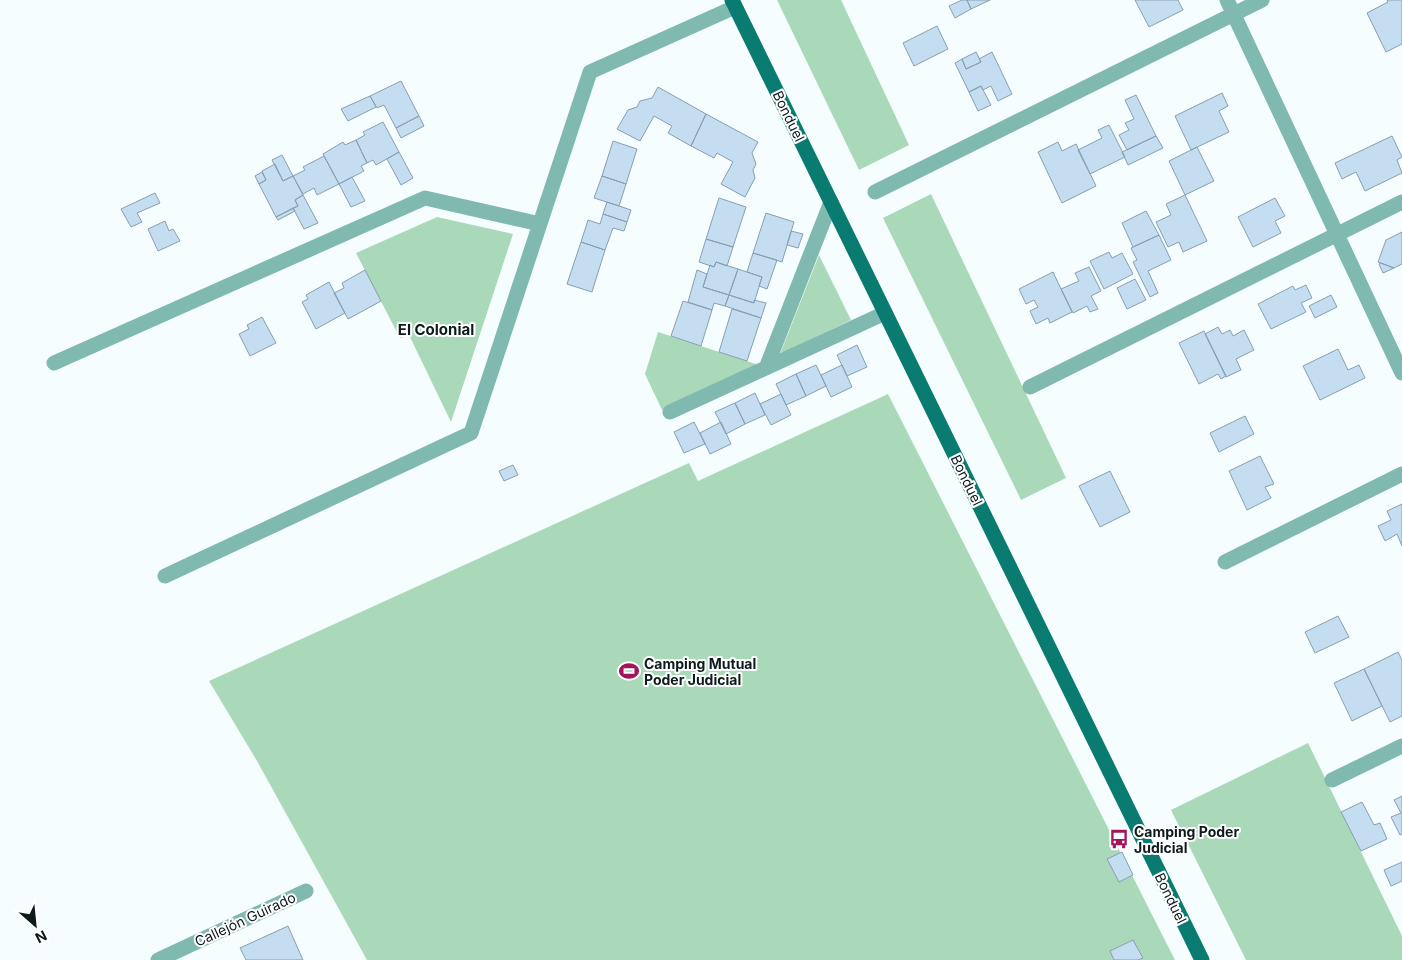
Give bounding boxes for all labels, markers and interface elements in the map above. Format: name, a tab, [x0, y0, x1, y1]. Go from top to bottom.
street label: Bonduel	[769, 88, 809, 144]
district label: El Colonial	[398, 320, 474, 339]
street label: Bonduel	[947, 452, 987, 508]
place label: Camping Mutual Poder Judicial	[644, 655, 756, 688]
sports icon: Camping Mutual Poder Judicial	[618, 660, 640, 682]
place label: Camping Poder Judicial	[1134, 823, 1239, 856]
bus stop icon: Camping Poder Judicial	[1108, 828, 1130, 850]
street label: Bonduel	[1151, 870, 1191, 926]
street label: Callejón Guirado	[192, 888, 298, 950]
north arrow	[10, 900, 60, 950]
text: N	[33, 927, 50, 947]

